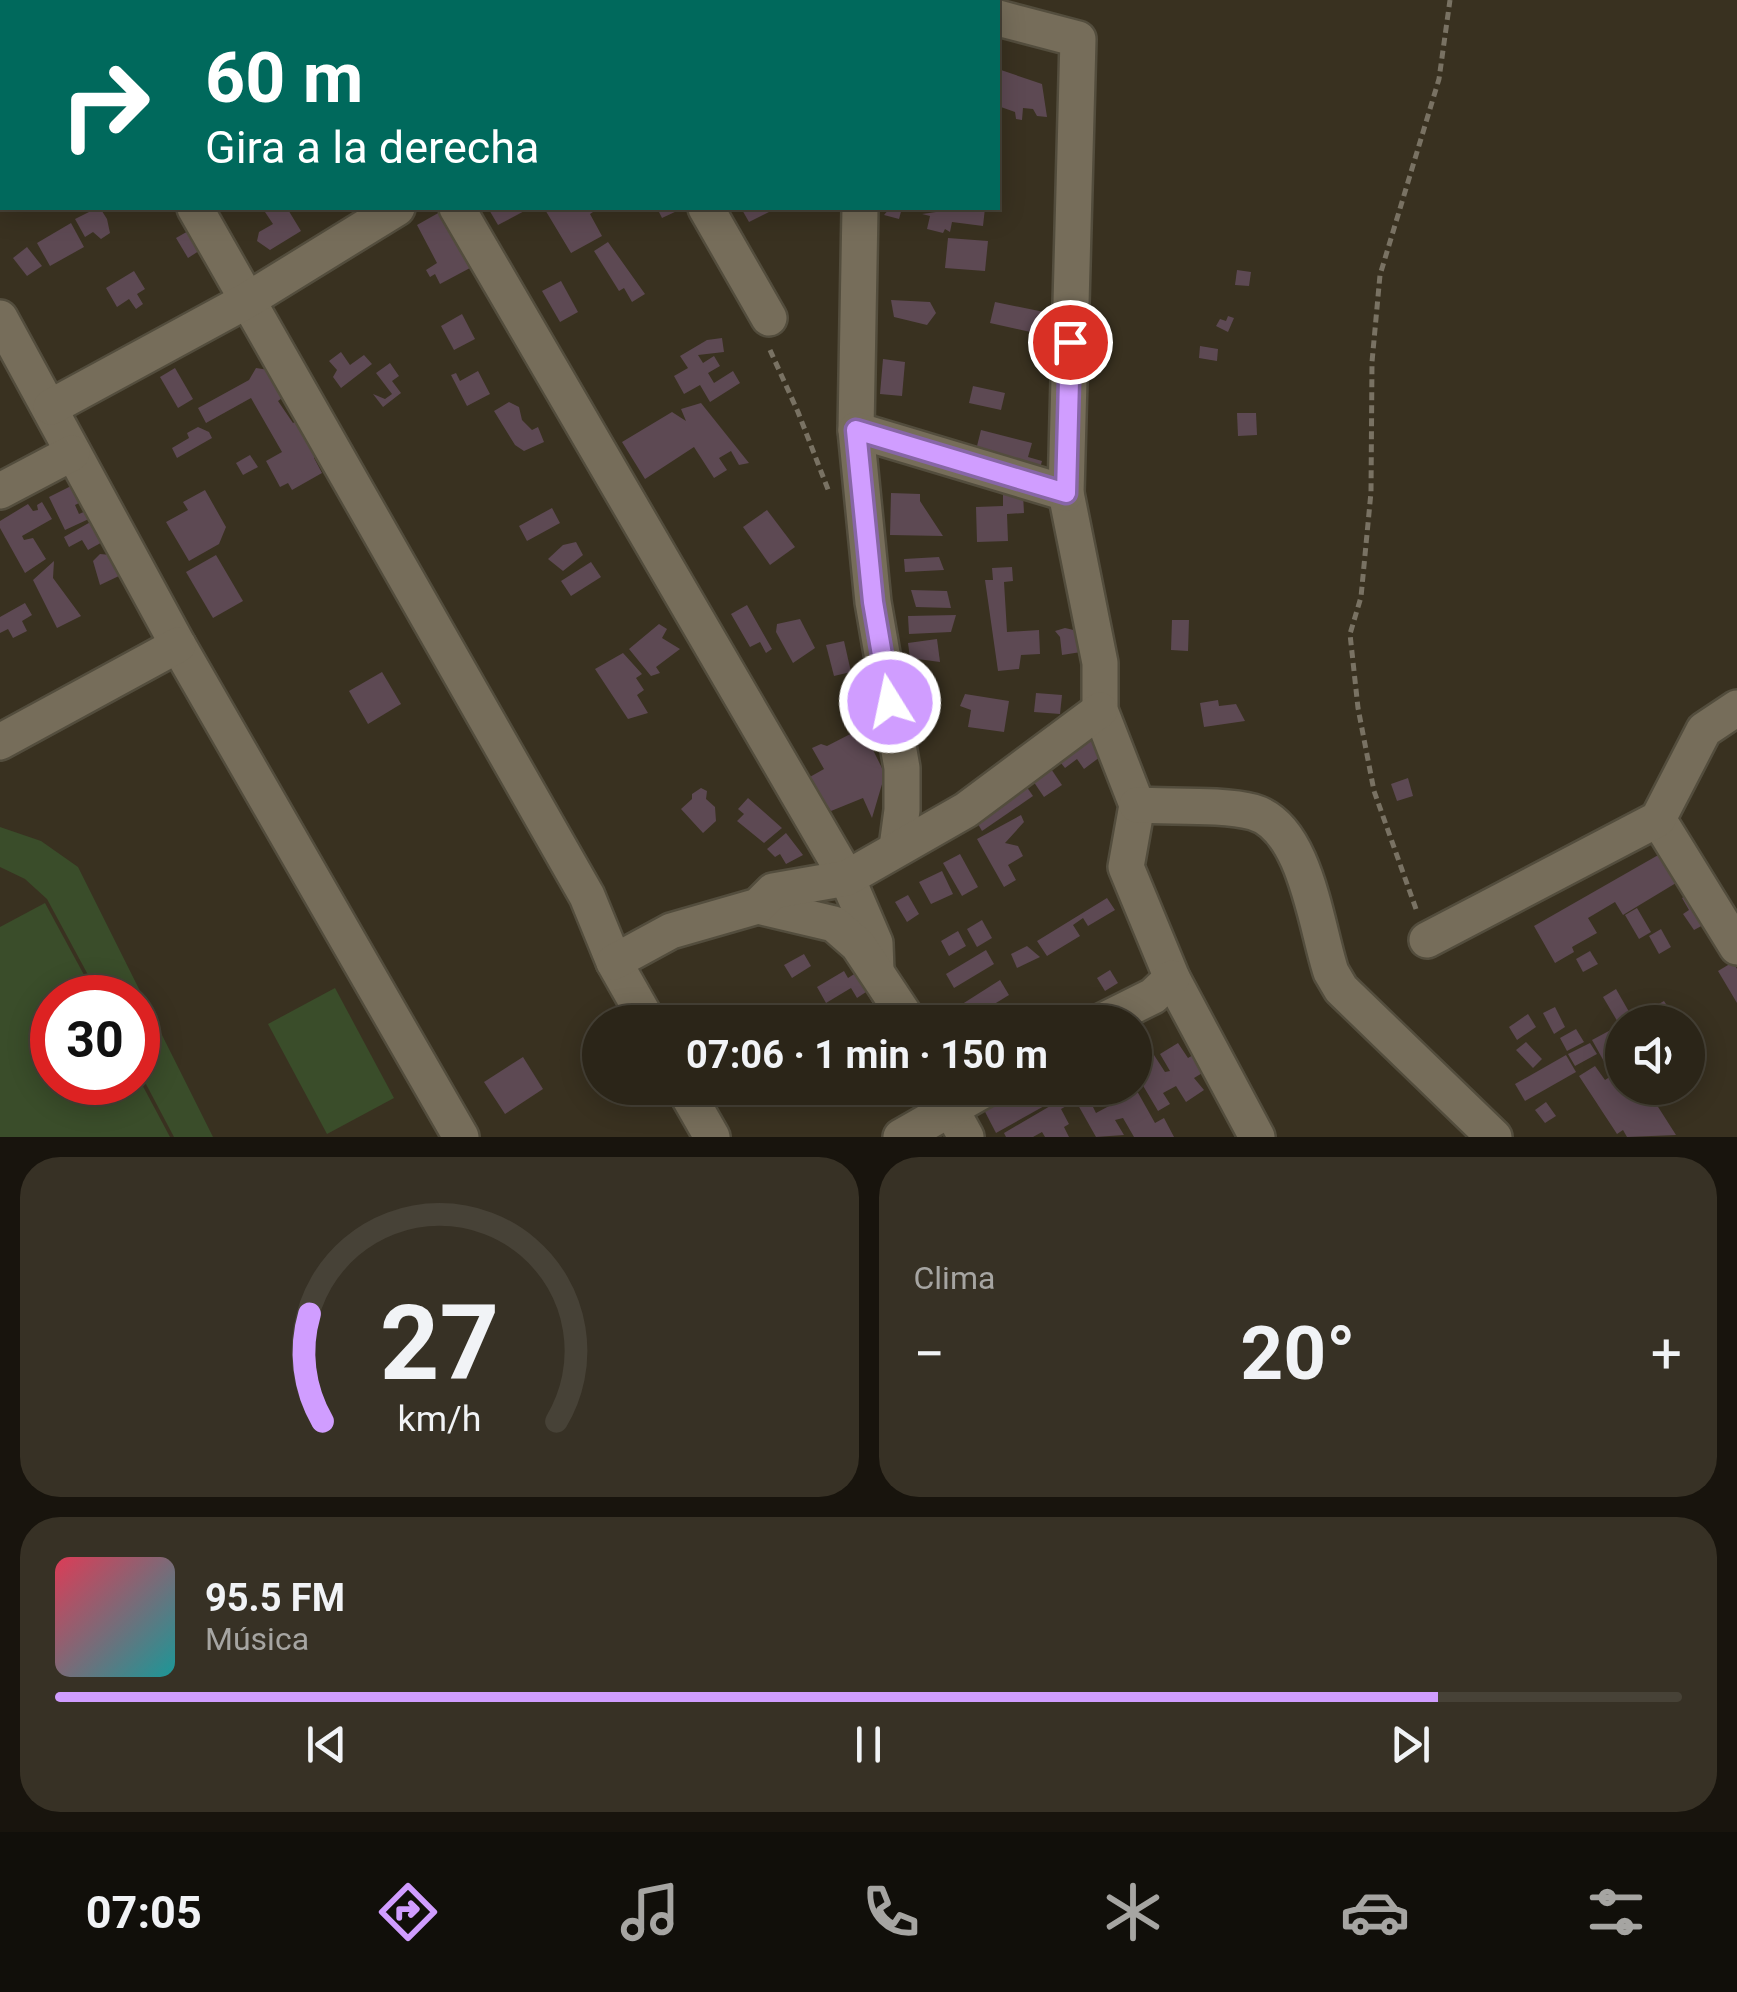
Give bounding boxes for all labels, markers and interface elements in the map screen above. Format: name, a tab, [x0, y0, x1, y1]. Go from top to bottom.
text: 60 m	[205, 37, 363, 119]
icon: right	[40, 40, 170, 170]
text: Gira a la derecha	[205, 121, 540, 174]
pin	[1028, 300, 1113, 385]
icon: arrive	[1043, 315, 1098, 370]
position arrow	[838, 650, 942, 754]
speed limit sign: 30	[30, 975, 160, 1105]
map controls	[1605, 1005, 1705, 1105]
button: sound	[1605, 1005, 1705, 1105]
text: 07:06 · 1 min · 150 m	[686, 1033, 1048, 1077]
text: Clima	[914, 1259, 995, 1297]
text: 27	[380, 1283, 499, 1404]
text: 20°	[1240, 1309, 1356, 1397]
text: −	[914, 1322, 945, 1386]
text: +	[1651, 1322, 1682, 1386]
text: km/h	[397, 1398, 481, 1440]
text: 95.5 FM	[205, 1576, 345, 1620]
text: Música	[205, 1620, 309, 1658]
icon: previous	[299, 1717, 354, 1772]
icon: pause	[841, 1717, 896, 1772]
icon: next	[1383, 1717, 1438, 1772]
icon: directions	[373, 1877, 443, 1947]
icon: music	[615, 1877, 685, 1947]
icon: phone	[856, 1877, 926, 1947]
icon: climate	[1098, 1877, 1168, 1947]
icon: car	[1340, 1877, 1410, 1947]
icon: filters	[1581, 1877, 1651, 1947]
text: 07:05	[86, 1886, 202, 1939]

